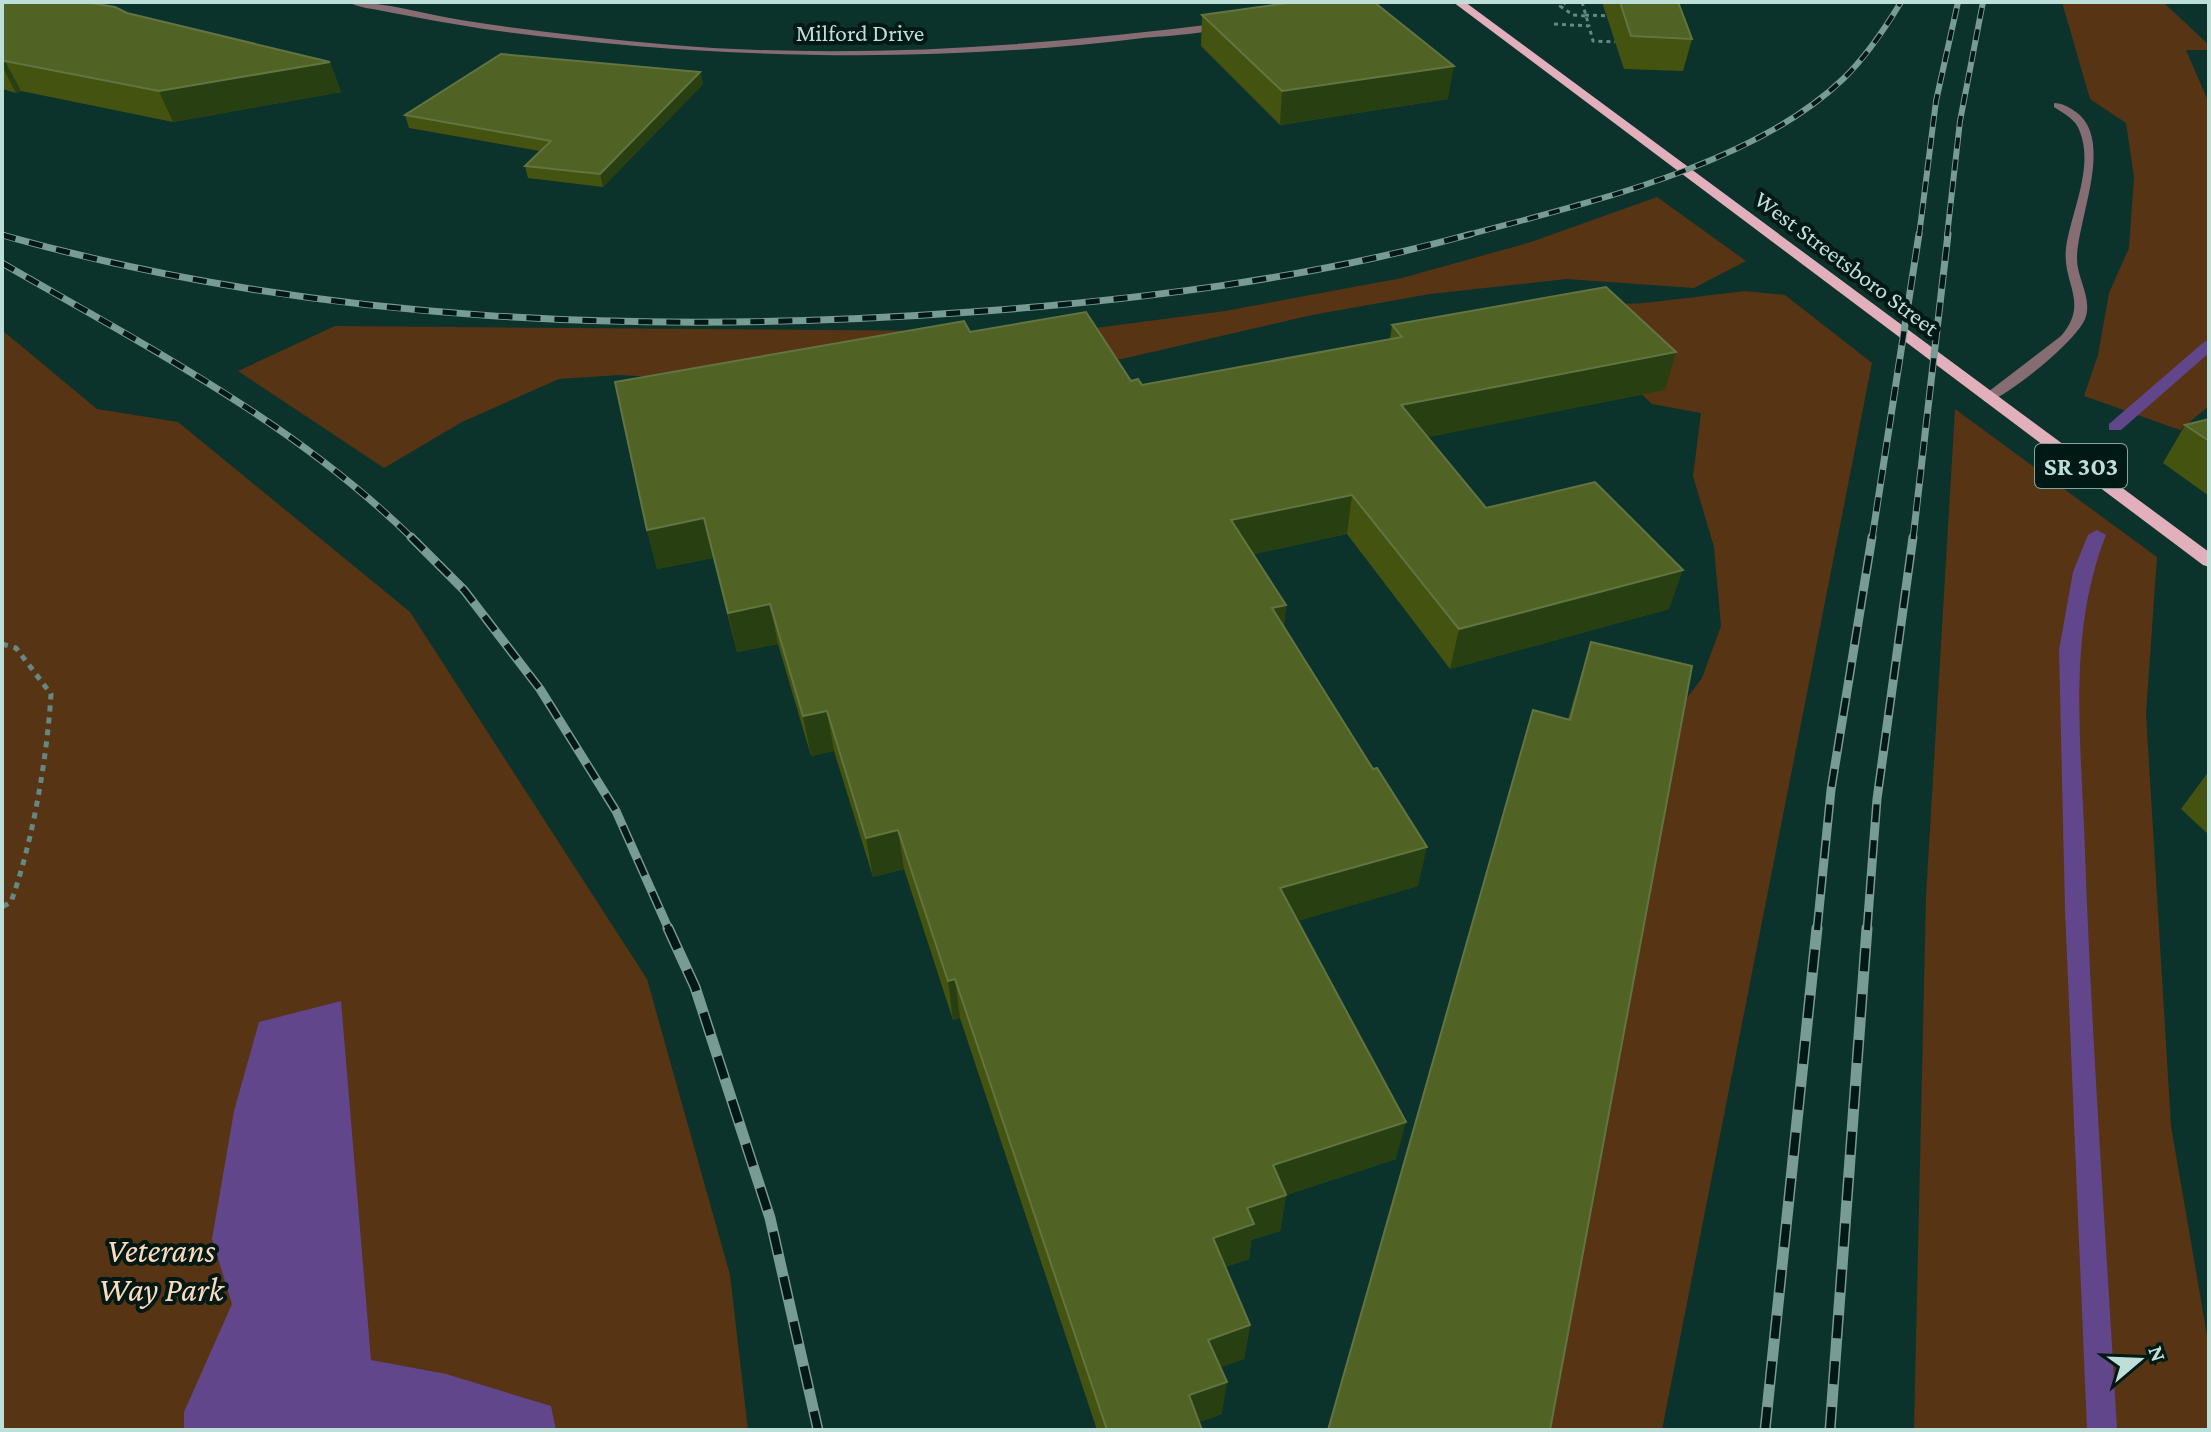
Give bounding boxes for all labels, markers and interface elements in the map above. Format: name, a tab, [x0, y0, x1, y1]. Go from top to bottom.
street label: Milford Drive	[796, 19, 924, 46]
street label: West Streetsboro Street	[1750, 185, 1945, 342]
road number: SR 303	[2035, 444, 2127, 488]
park label: Veterans Way Park	[98, 1232, 226, 1309]
north arrow	[2099, 1320, 2179, 1400]
text: N	[2143, 1342, 2172, 1365]

